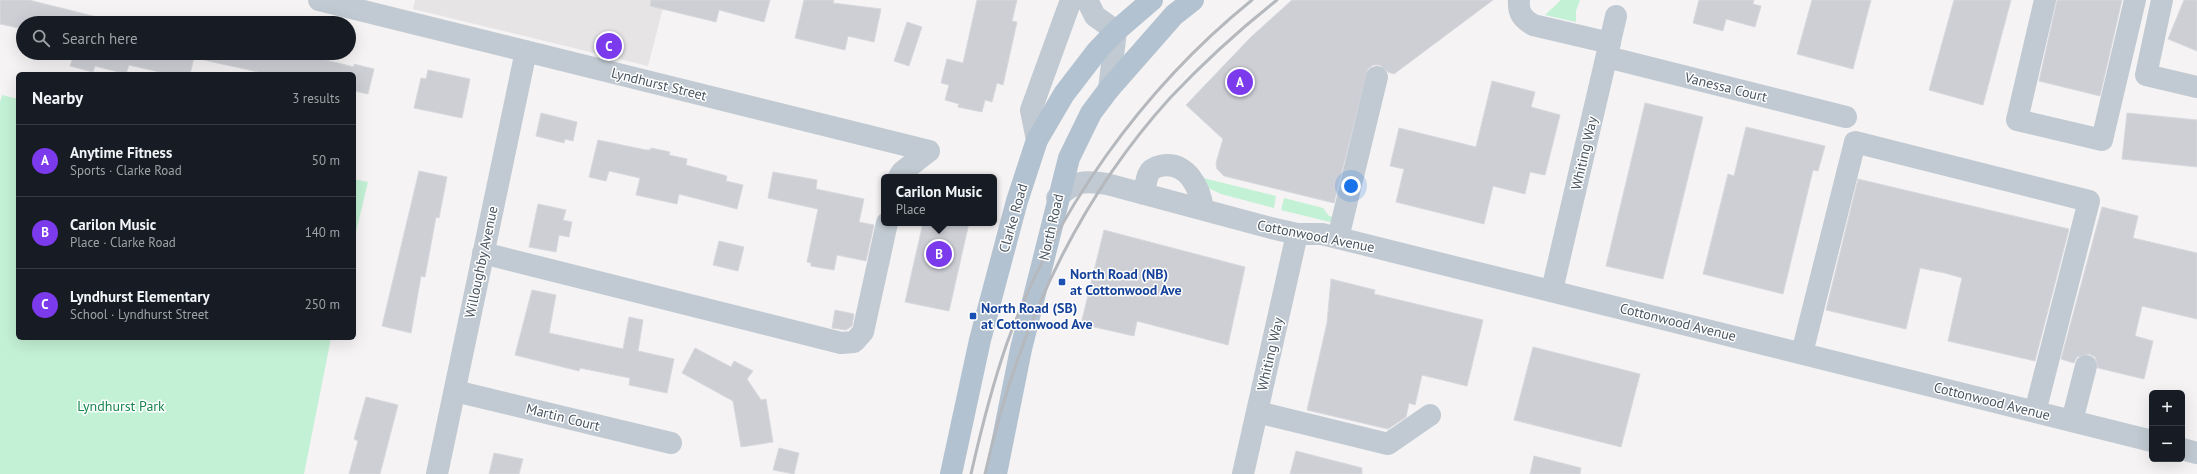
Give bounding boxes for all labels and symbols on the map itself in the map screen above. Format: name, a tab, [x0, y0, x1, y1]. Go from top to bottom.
pin: C	[596, 31, 622, 61]
street label: Lyndhurst Street	[609, 63, 709, 105]
pin: A	[1227, 67, 1253, 97]
street label: Vanessa Court	[1682, 68, 1769, 106]
street label: Whiting Way	[1567, 114, 1601, 191]
your location	[1341, 176, 1361, 196]
street label: Clarke Road	[995, 181, 1031, 255]
street label: North Road	[1035, 192, 1067, 262]
street label: Willoughby Avenue	[460, 204, 502, 320]
street label: Cottonwood Avenue	[1256, 216, 1376, 256]
pin: B	[926, 239, 952, 269]
place label: North Road (NB) at Cottonwood Ave	[1070, 265, 1182, 299]
marker: North Road (NB) at Cottonwood Ave	[1057, 277, 1067, 287]
place label: North Road (SB) at Cottonwood Ave	[981, 299, 1093, 333]
street label: Cottonwood Avenue	[1618, 299, 1738, 345]
marker: North Road (SB) at Cottonwood Ave	[968, 311, 978, 321]
street label: Whiting Way	[1253, 315, 1287, 392]
street label: Cottonwood Avenue	[1932, 378, 2052, 424]
park label: Lyndhurst Park	[77, 397, 165, 415]
street label: Martin Court	[524, 399, 602, 435]

